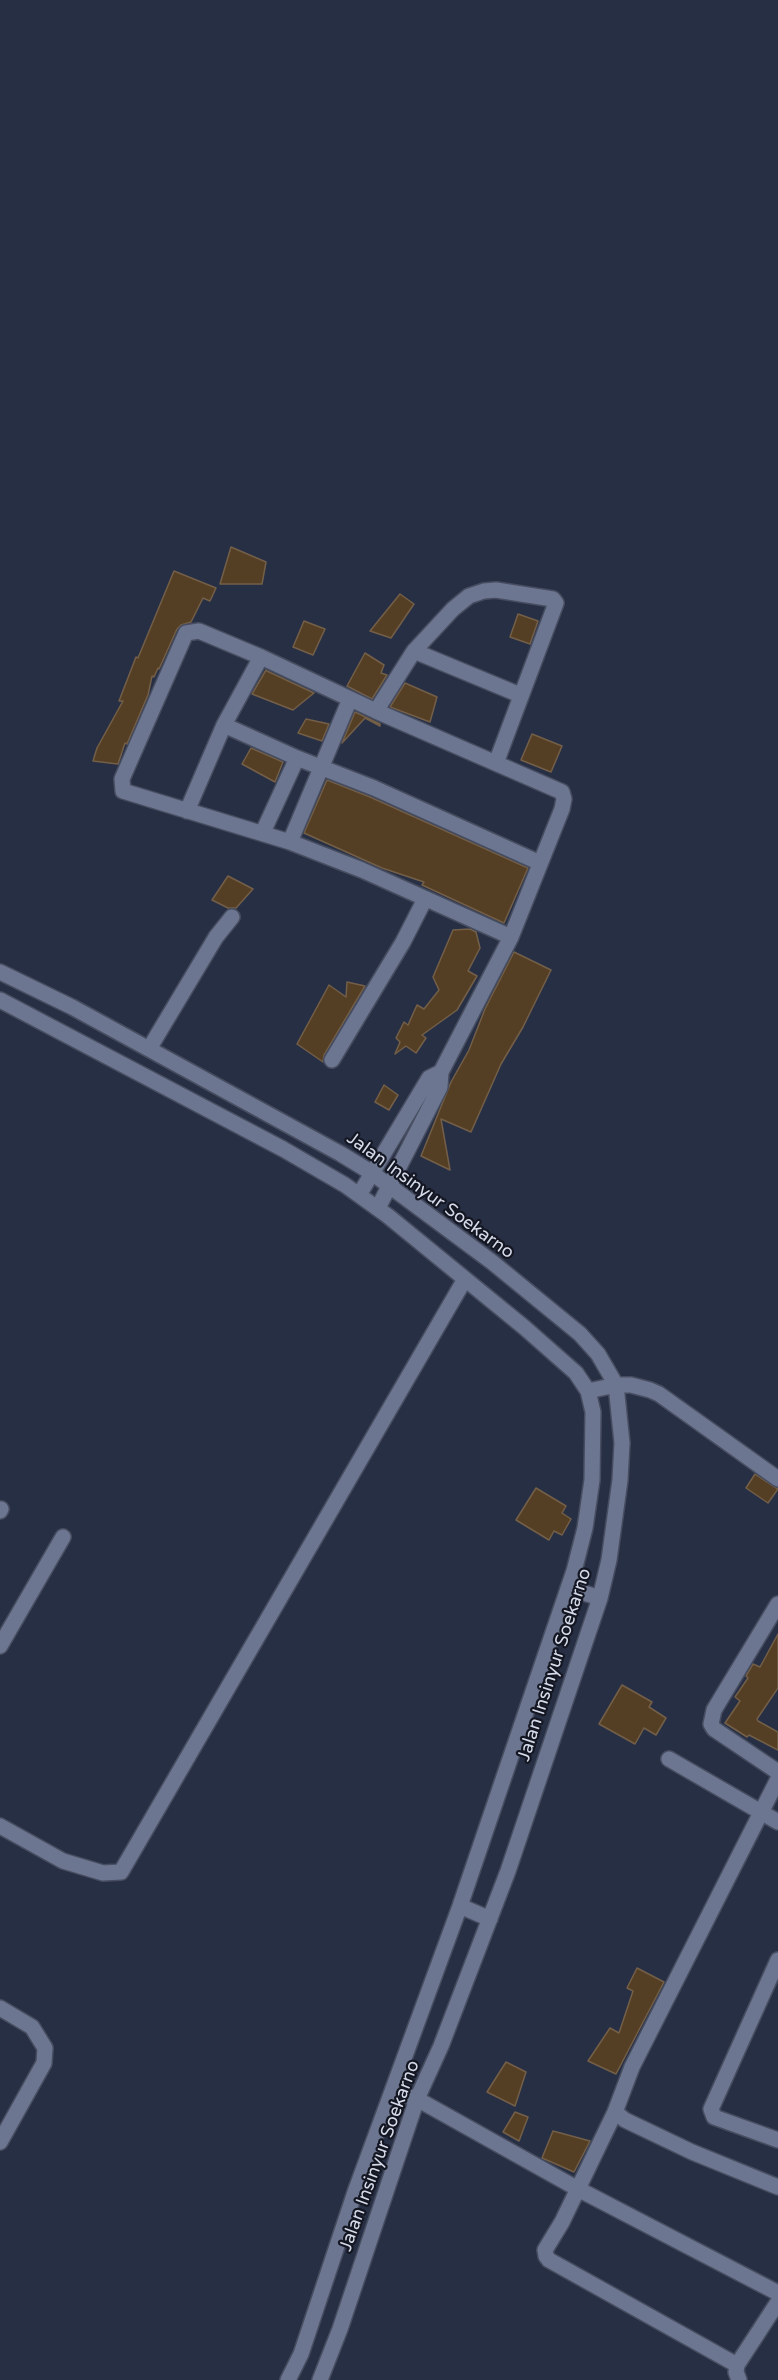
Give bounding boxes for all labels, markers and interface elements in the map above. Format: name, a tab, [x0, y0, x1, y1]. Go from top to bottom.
street label: Jalan Insinyur Soekarno	[342, 1128, 518, 1264]
street label: Jalan Insinyur Soekarno	[514, 1566, 596, 1764]
street label: Jalan Insinyur Soekarno	[335, 2058, 425, 2254]

